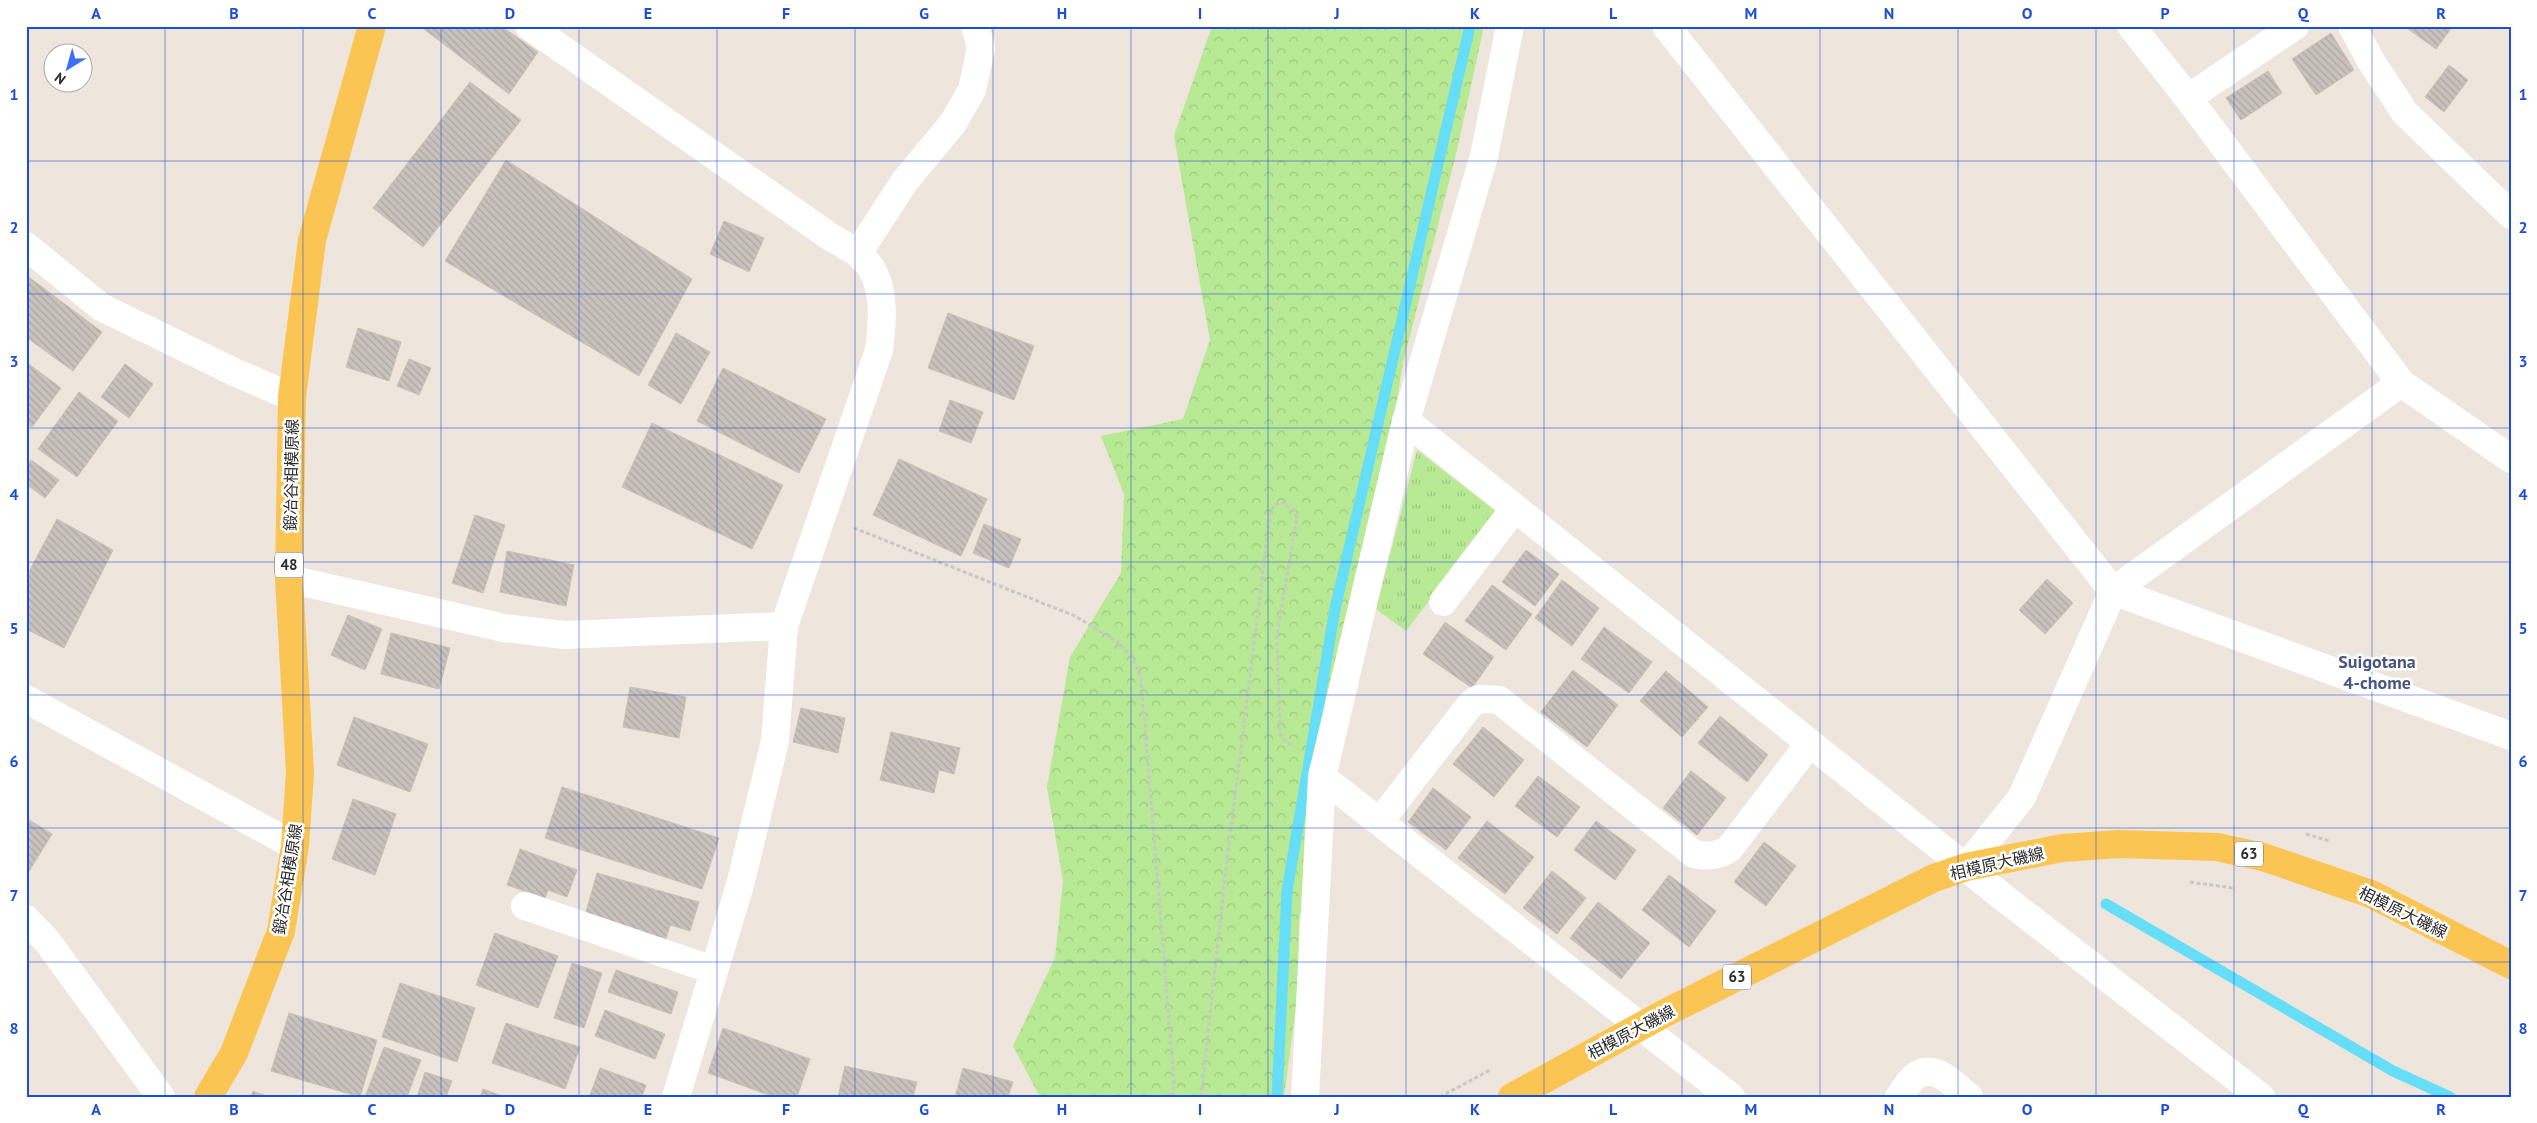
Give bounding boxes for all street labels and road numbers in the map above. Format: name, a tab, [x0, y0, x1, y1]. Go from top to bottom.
street label: 鍛冶谷相模原線	[280, 419, 302, 531]
road number: 48	[275, 552, 303, 578]
street label: 鍛冶谷相模原線	[268, 822, 306, 936]
street label: 相模原大磯線	[1948, 842, 2046, 884]
road number: 63	[2235, 842, 2263, 866]
street label: 相模原大磯線	[2355, 882, 2451, 942]
road number: 63	[1723, 964, 1751, 990]
street label: 相模原大磯線	[1584, 1001, 1678, 1063]

